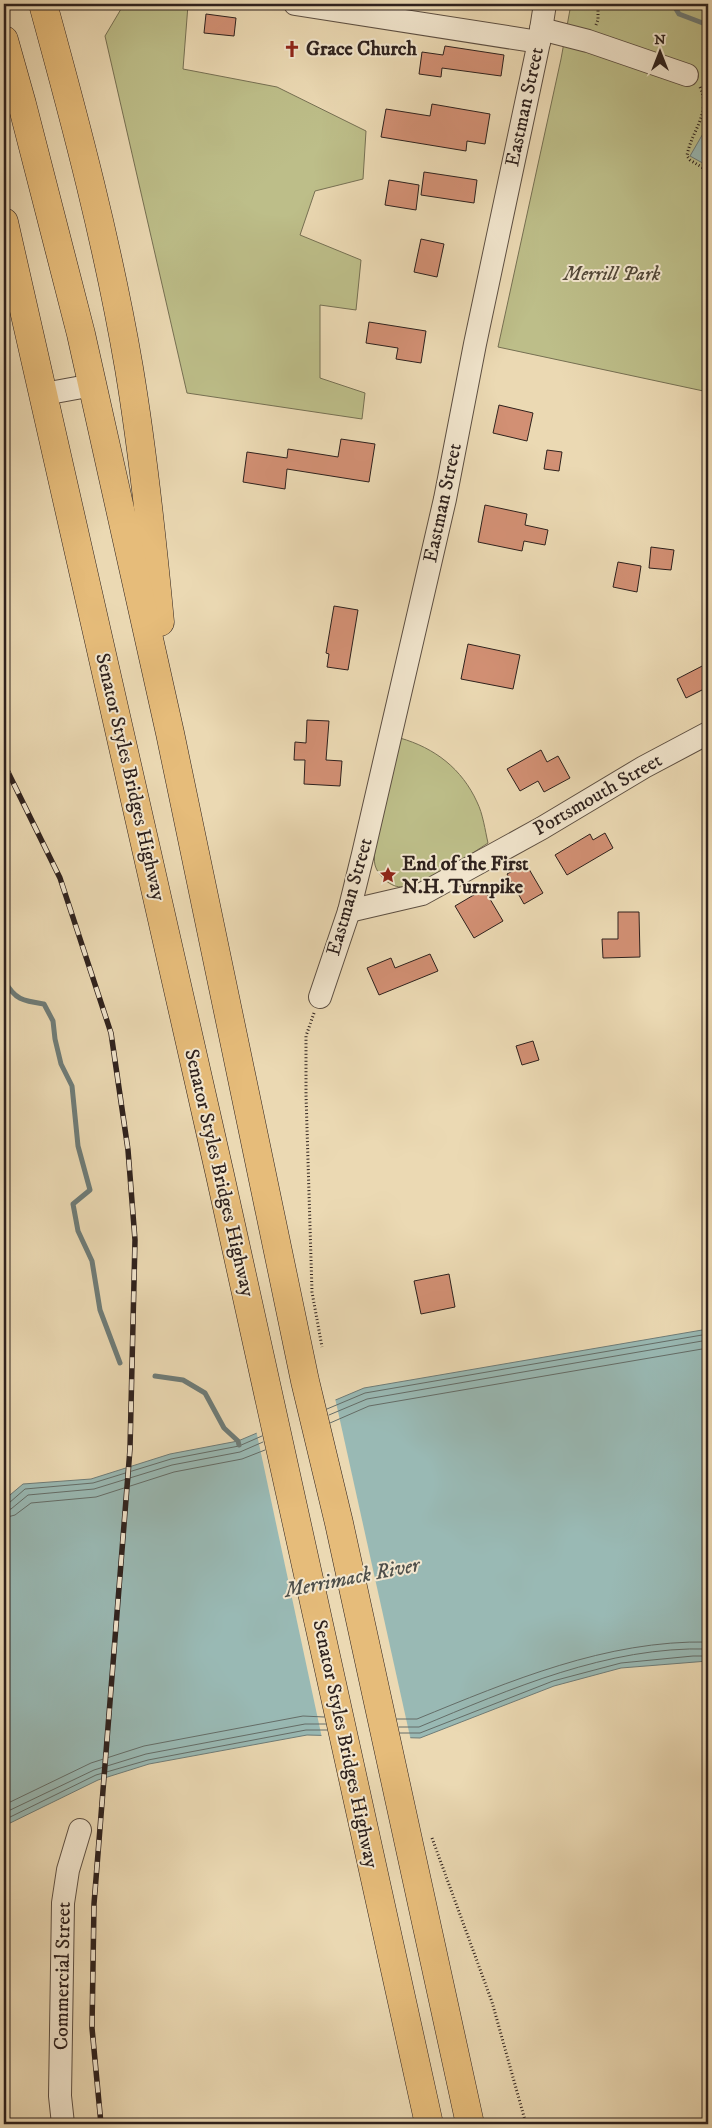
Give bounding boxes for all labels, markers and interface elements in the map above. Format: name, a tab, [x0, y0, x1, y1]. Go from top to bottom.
north arrow	[634, 28, 684, 78]
text: N	[654, 31, 666, 49]
place label: Grace Church	[306, 37, 417, 62]
church icon: Grace Church	[282, 39, 302, 59]
street label: Eastman Street	[500, 45, 550, 169]
park label: Merrill Park	[562, 262, 661, 287]
street label: Eastman Street	[418, 441, 468, 565]
street label: Senator Styles Bridges Highway	[89, 651, 171, 904]
street label: Portsmouth Street	[529, 748, 667, 842]
street label: Eastman Street	[321, 835, 379, 959]
place label: End of the First N.H. Turnpike	[402, 852, 529, 900]
place icon: End of the First N.H. Turnpike	[378, 865, 398, 885]
street label: Senator Styles Bridges Highway	[178, 1047, 260, 1300]
water label: Merrimack River	[280, 1552, 423, 1604]
street label: Senator Styles Bridges Highway	[306, 1617, 384, 1871]
street label: Commercial Street	[49, 1902, 77, 2050]

